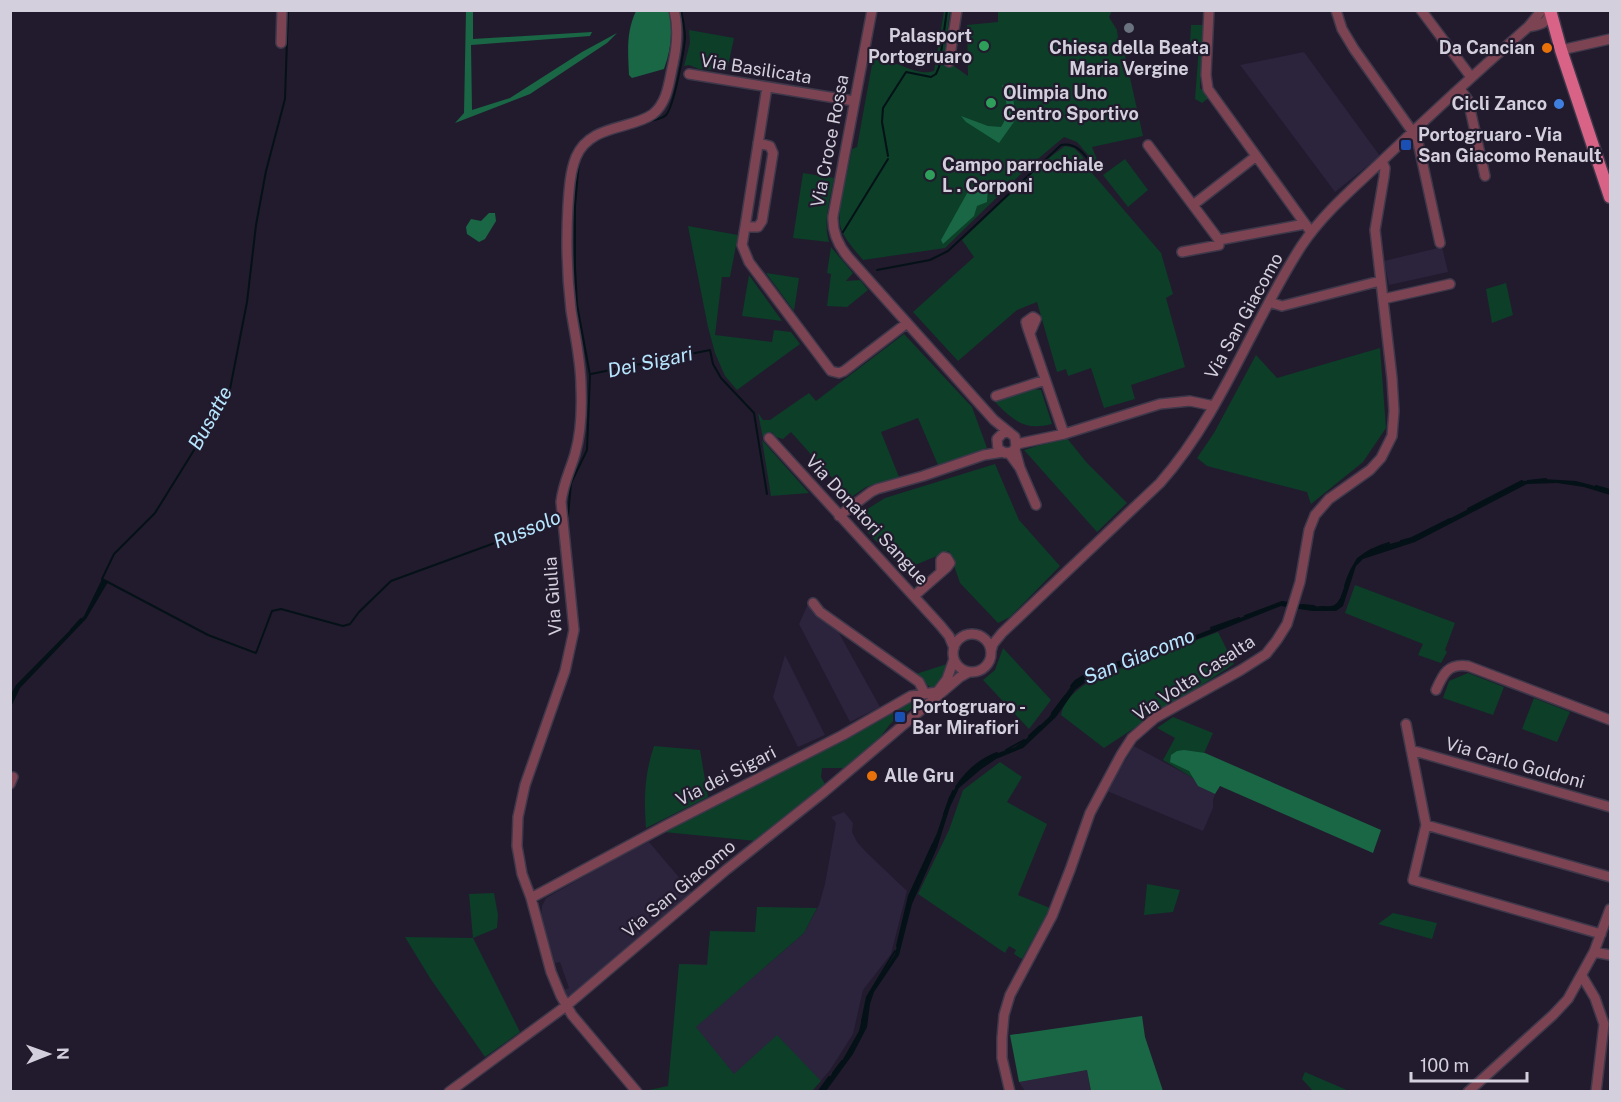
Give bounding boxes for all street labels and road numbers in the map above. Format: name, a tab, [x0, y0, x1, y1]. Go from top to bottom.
street label: Via Basilicata	[699, 49, 813, 88]
street label: Via Croce Rossa	[806, 73, 853, 209]
street label: Via San Giacomo	[1200, 249, 1287, 382]
street label: Via Donatori Sangue	[802, 450, 933, 589]
street label: Via Giulia	[539, 556, 566, 636]
street label: Via Volta Casalta	[1129, 630, 1259, 725]
street label: Via Carlo Goldoni	[1443, 733, 1587, 792]
street label: Via dei Sigari	[672, 741, 779, 810]
street label: Via San Giacomo	[618, 835, 739, 942]

